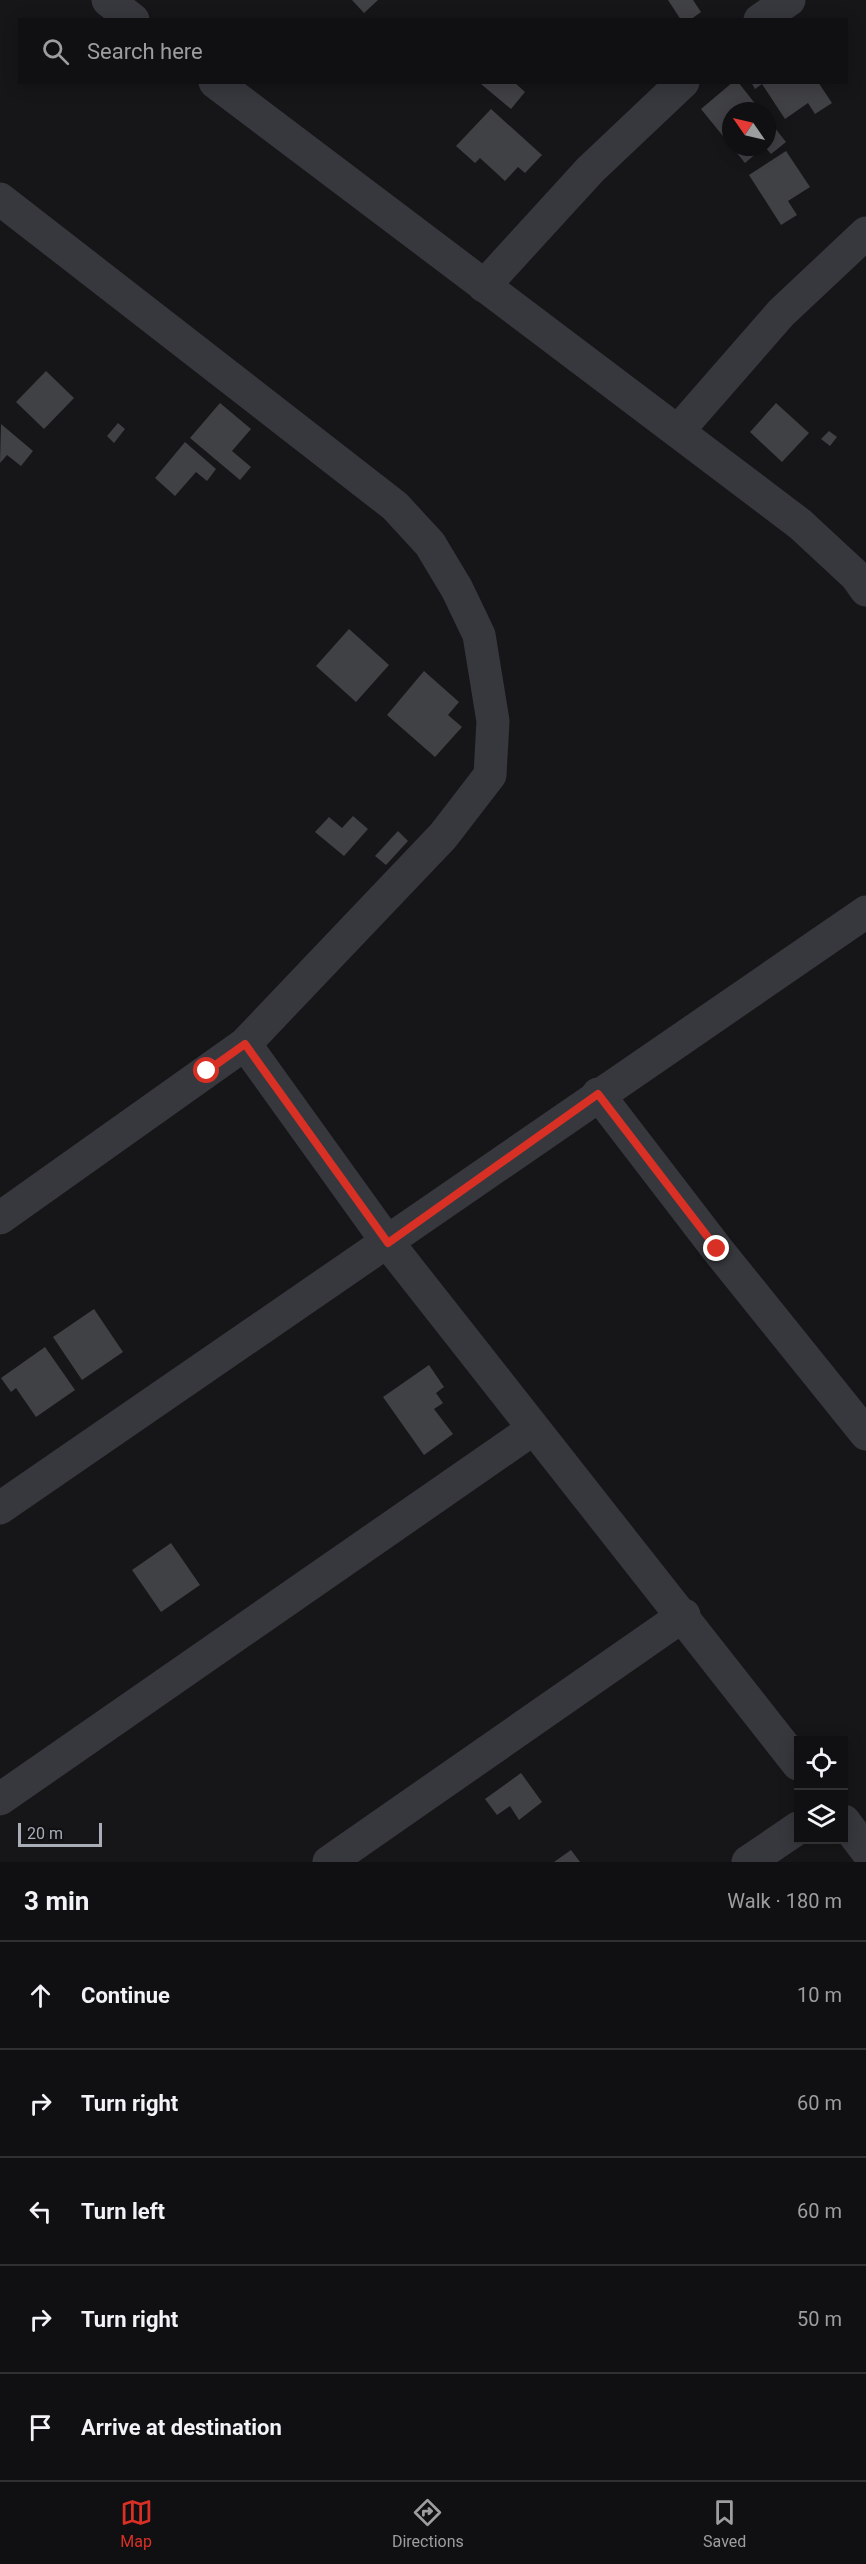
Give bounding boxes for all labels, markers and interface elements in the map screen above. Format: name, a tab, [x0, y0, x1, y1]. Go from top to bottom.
search box	[18, 18, 848, 84]
icon: search	[39, 35, 72, 68]
text: Search here	[87, 39, 203, 64]
north arrow	[722, 102, 776, 156]
route start	[193, 1057, 219, 1083]
route end	[703, 1235, 729, 1261]
map controls	[794, 1736, 848, 1844]
button: locate	[794, 1736, 848, 1790]
button: layers	[794, 1790, 848, 1844]
scale bar	[18, 1820, 102, 1848]
text: 20 m	[27, 1824, 63, 1843]
text: 3 min	[24, 1886, 89, 1916]
text: Walk · 180 m	[727, 1889, 842, 1913]
icon: ahead	[24, 1979, 57, 2012]
text: Continue	[81, 1983, 170, 2008]
text: 10 m	[797, 1983, 842, 2007]
icon: right	[24, 2087, 57, 2120]
text: Turn right	[81, 2091, 178, 2116]
text: 60 m	[797, 2091, 842, 2115]
icon: left	[24, 2195, 57, 2228]
text: Turn left	[81, 2199, 165, 2224]
text: 60 m	[797, 2199, 842, 2223]
icon: right	[24, 2303, 57, 2336]
text: Turn right	[81, 2307, 178, 2332]
text: 50 m	[797, 2307, 842, 2331]
icon: arrive	[24, 2411, 57, 2444]
text: Arrive at destination	[81, 2415, 282, 2440]
tab: Map	[120, 2496, 153, 2551]
tab: Directions	[392, 2496, 464, 2551]
tab: Saved	[703, 2496, 746, 2551]

